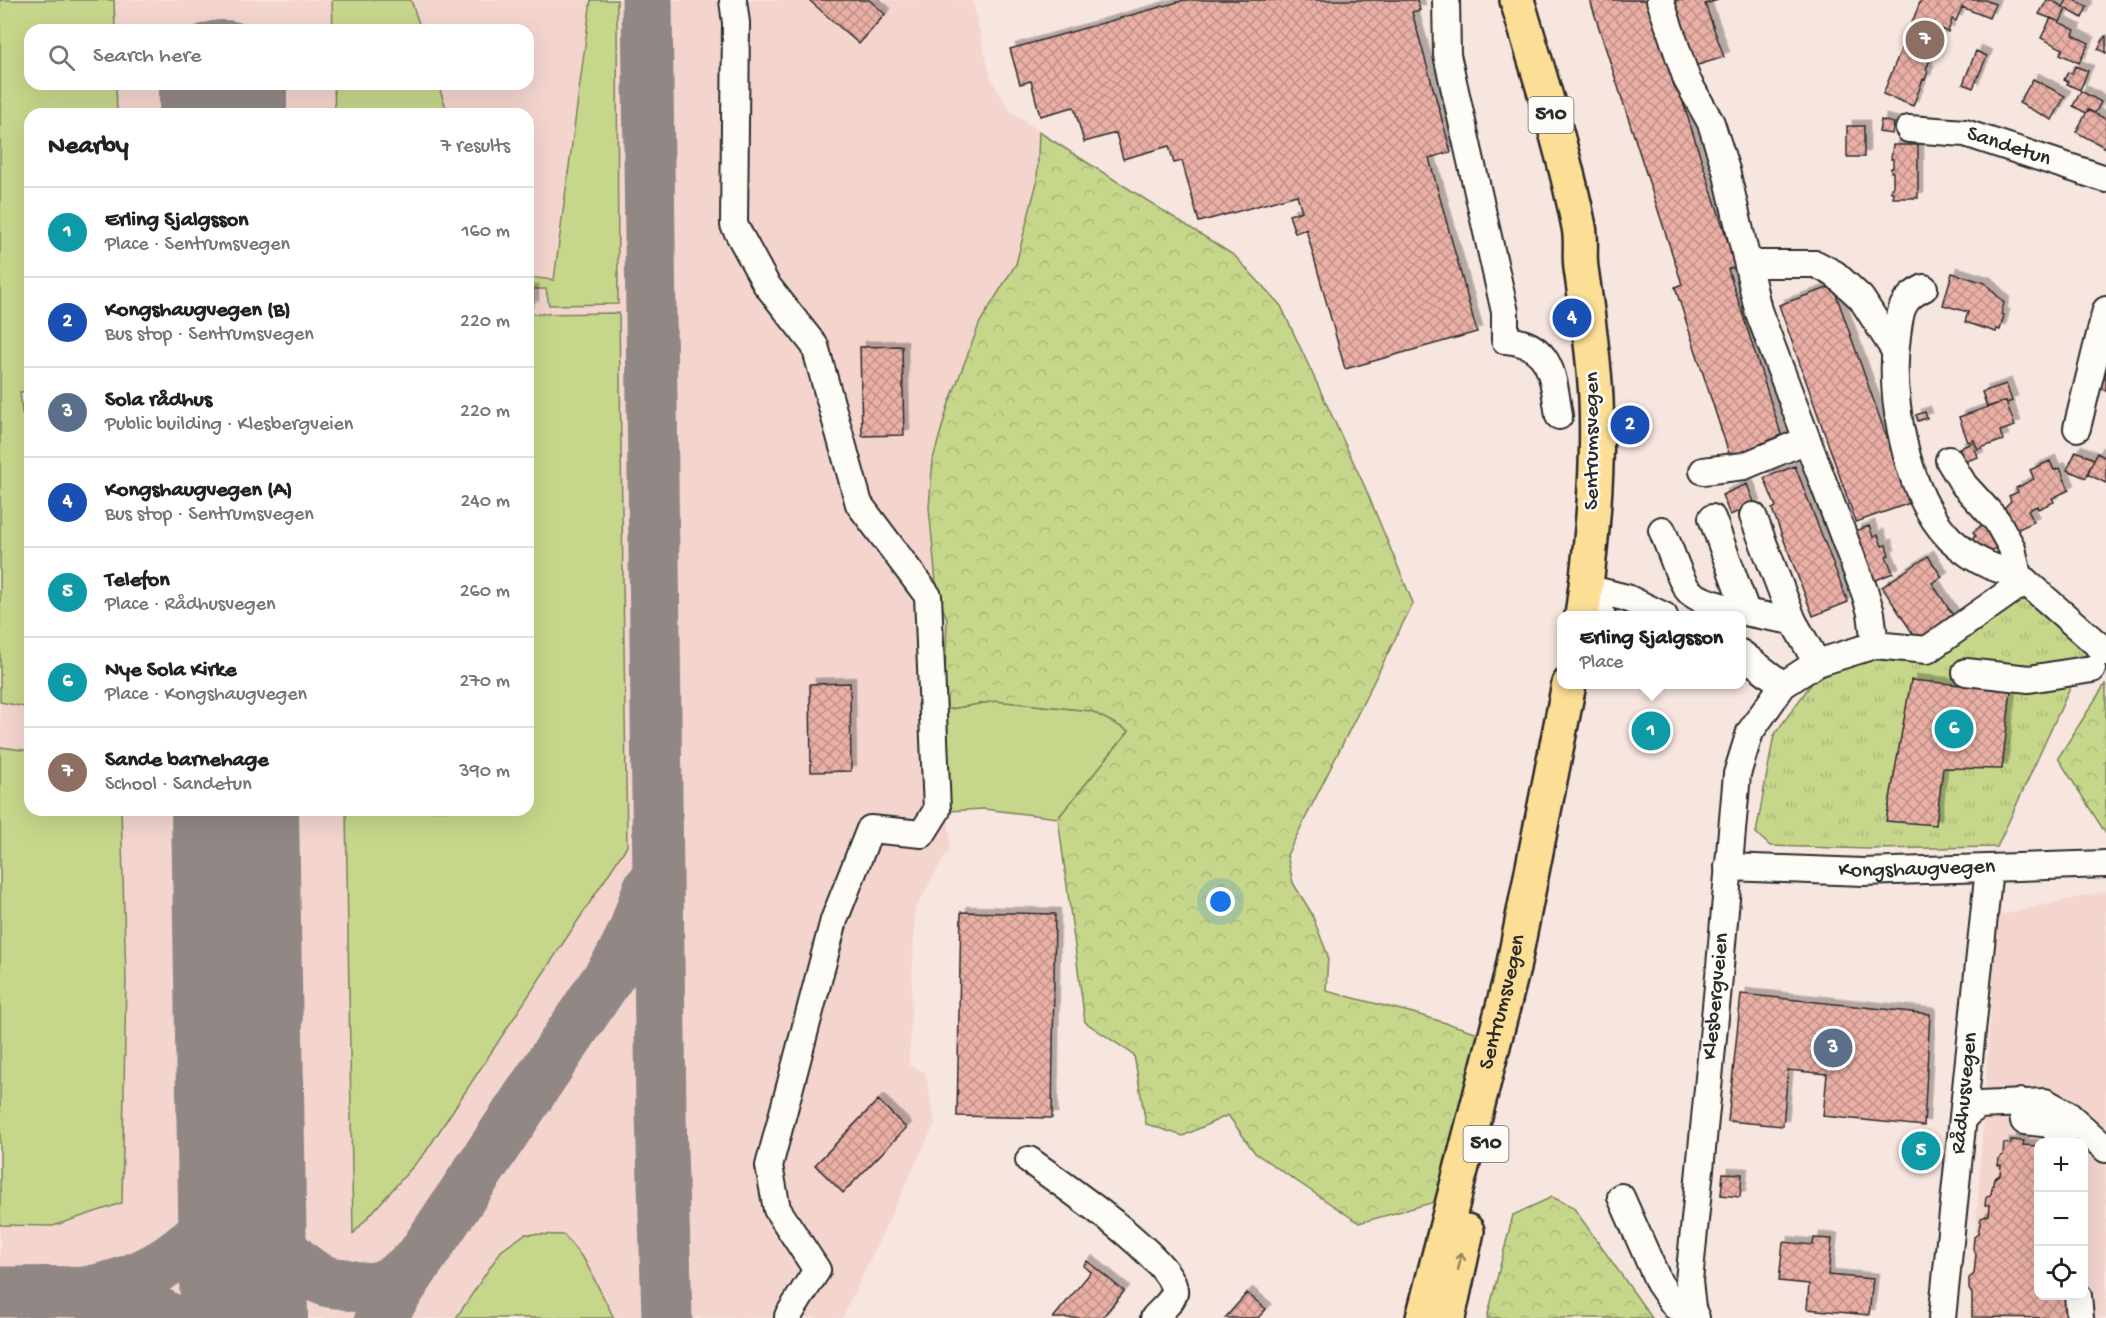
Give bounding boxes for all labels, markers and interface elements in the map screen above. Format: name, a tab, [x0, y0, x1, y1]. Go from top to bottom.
pin: 7	[1906, 18, 1944, 63]
search box	[24, 24, 534, 90]
icon: search	[45, 41, 78, 74]
text: Search here	[93, 44, 201, 70]
road number: 510	[1528, 97, 1574, 133]
street label: Sandetun	[1963, 121, 2054, 173]
text: Nearby	[48, 132, 129, 163]
text: 7 results	[441, 136, 510, 159]
text: Erling Sjalgsson	[105, 208, 249, 234]
text: 1	[63, 221, 72, 244]
text: 160 m	[461, 221, 510, 244]
text: Place · Sentrumsvegen	[105, 234, 290, 257]
pin: 4	[1552, 296, 1592, 340]
text: Kongshaugvegen (B)	[105, 298, 291, 324]
text: 2	[63, 311, 72, 334]
text: 220 m	[460, 311, 510, 334]
text: Bus stop · Sentrumsvegen	[105, 324, 314, 347]
street label: Sentrumsvegen	[1580, 371, 1606, 510]
text: Sola rådhus	[105, 388, 212, 414]
text: 3	[62, 401, 73, 424]
text: 220 m	[460, 401, 510, 424]
pin: 2	[1610, 402, 1650, 448]
text: Public building · Klesbergveien	[105, 414, 353, 437]
text: Kongshaugvegen (A)	[105, 478, 293, 504]
text: 4	[63, 491, 72, 514]
text: 240 m	[460, 491, 510, 514]
text: Bus stop · Sentrumsvegen	[105, 504, 314, 527]
text: Telefon	[105, 568, 170, 594]
text: 5	[62, 581, 73, 604]
text: 260 m	[460, 581, 510, 604]
text: Place · Rådhusvegen	[105, 594, 276, 617]
popup	[1557, 611, 1746, 689]
text: Erling Sjalgsson	[1580, 626, 1723, 652]
text: Place	[1580, 652, 1623, 675]
text: Nye Sola Kirke	[105, 658, 236, 684]
text: 6	[62, 671, 73, 694]
text: 270 m	[460, 671, 510, 694]
text: Place · Kongshaugvegen	[105, 684, 307, 707]
pin: 6	[1934, 706, 1974, 752]
pin: 1	[1632, 708, 1670, 754]
text: Sande barnehage	[105, 748, 269, 774]
text: 7	[62, 761, 73, 784]
text: 390 m	[459, 761, 510, 784]
text: School · Sandetun	[105, 774, 252, 797]
street label: Kongshaugvegen	[1838, 855, 1996, 885]
your location	[1206, 887, 1235, 916]
street label: Klesbergveien	[1698, 931, 1736, 1061]
street label: Sentrumsvegen	[1474, 932, 1532, 1072]
pin: 3	[1814, 1026, 1852, 1070]
street label: Rådhusvegen	[1946, 1031, 1985, 1155]
road number: 510	[1464, 1126, 1508, 1162]
pin: 5	[1902, 1128, 1940, 1174]
map controls	[2034, 1138, 2088, 1300]
button: +	[2034, 1138, 2088, 1192]
button: −	[2034, 1192, 2088, 1246]
button: locate	[2034, 1246, 2088, 1300]
one-way arrow	[1455, 1252, 1466, 1271]

